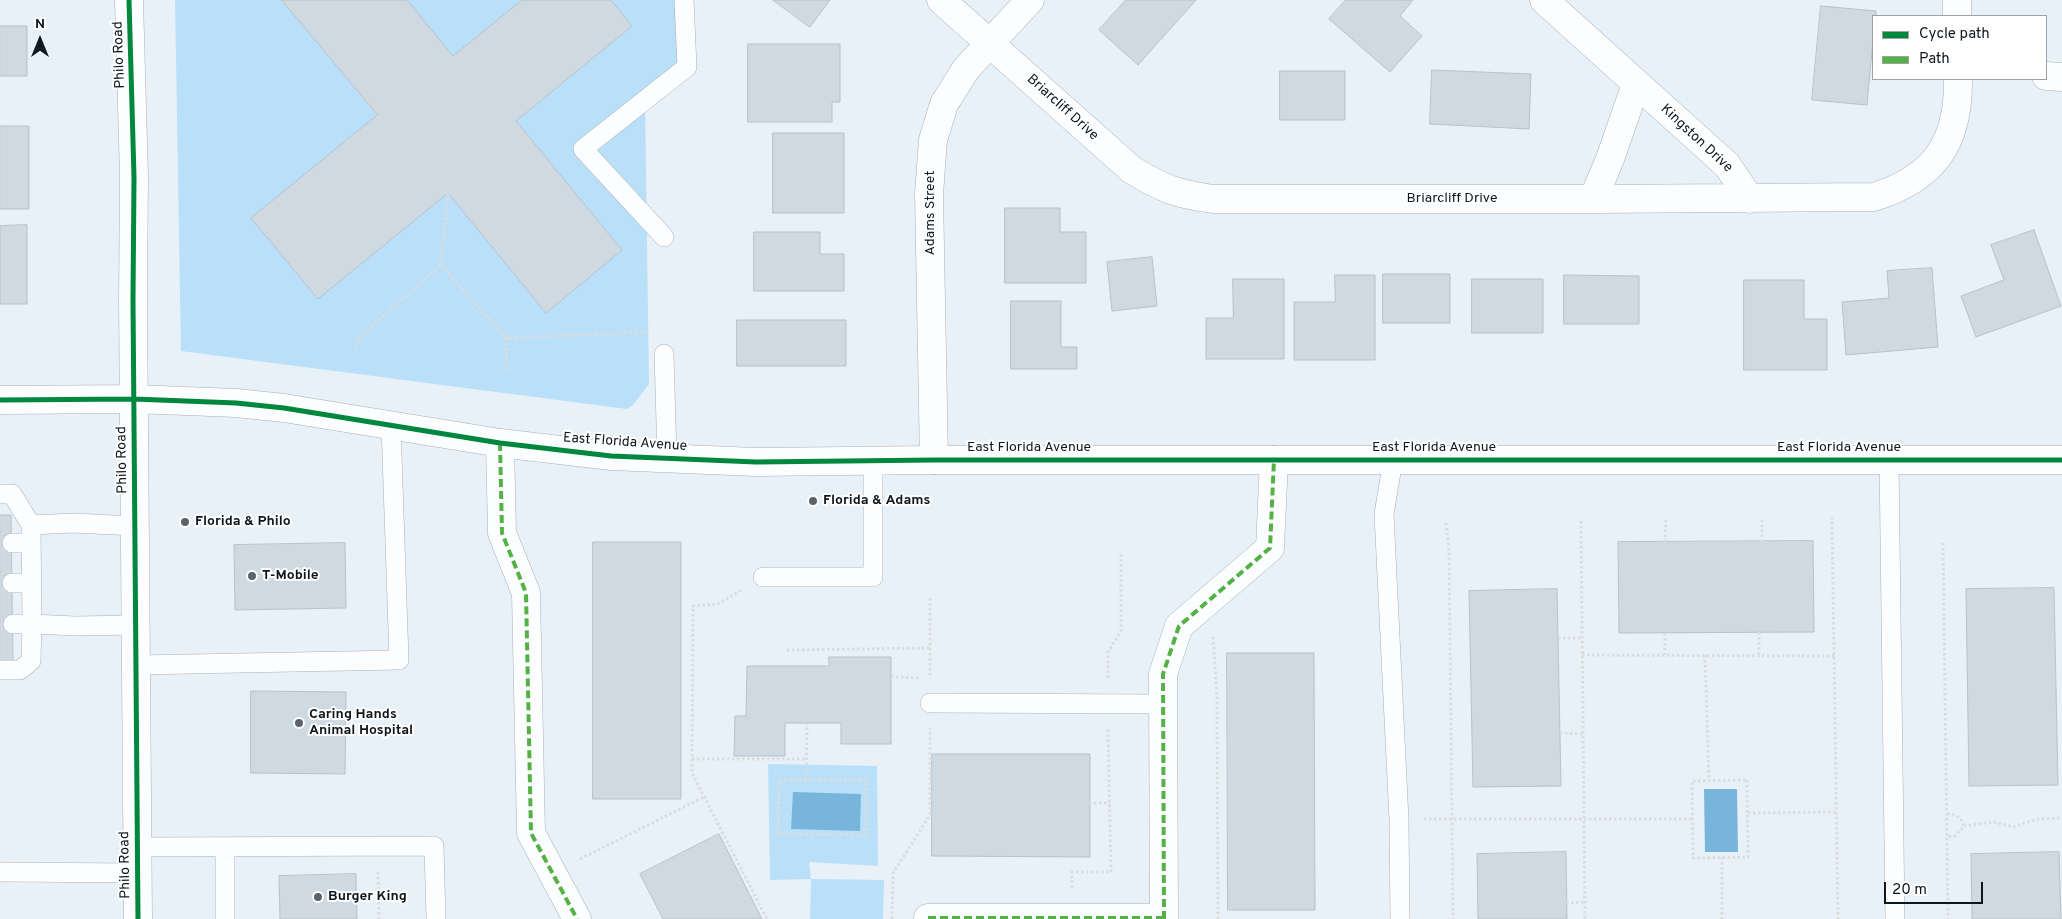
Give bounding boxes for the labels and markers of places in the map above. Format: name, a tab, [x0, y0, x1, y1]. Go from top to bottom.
place label: Florida & Adams	[823, 493, 930, 509]
marker: Florida & Adams	[807, 495, 819, 507]
place label: Florida & Philo	[195, 514, 291, 530]
marker: Florida & Philo	[179, 516, 191, 528]
place label: T-Mobile	[262, 568, 319, 584]
marker: T-Mobile	[246, 570, 258, 582]
place label: Caring Hands Animal Hospital	[309, 707, 413, 740]
marker: Caring Hands Animal Hospital	[293, 717, 305, 729]
place label: Burger King	[328, 889, 407, 905]
marker: Burger King	[312, 891, 324, 903]

